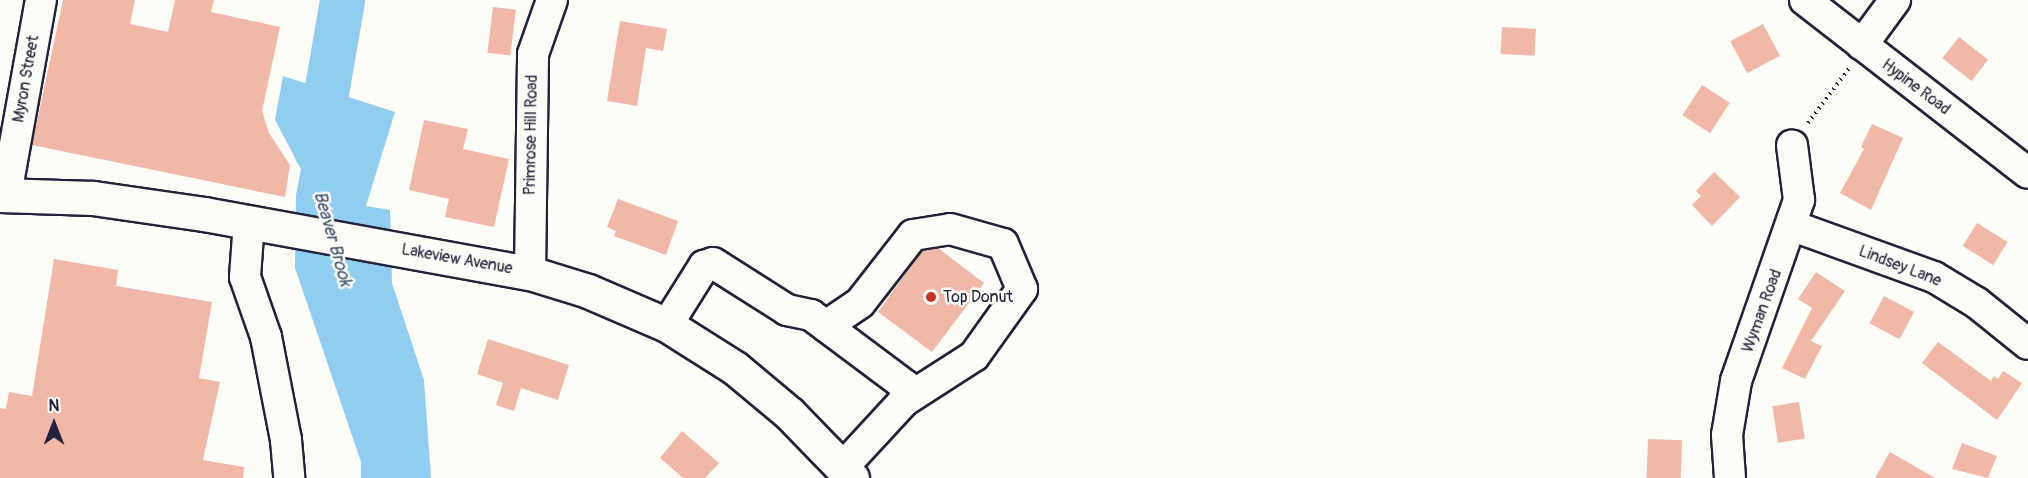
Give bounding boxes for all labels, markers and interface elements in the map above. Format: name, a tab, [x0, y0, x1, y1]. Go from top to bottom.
street label: Myron Street	[9, 34, 43, 124]
street label: Hypine Road	[1878, 55, 1954, 119]
street label: Primrose Hill Road	[520, 75, 542, 195]
water label: Beaver Brook	[308, 189, 356, 289]
street label: Lakeview Avenue	[400, 240, 514, 278]
street label: Lindsey Lane	[1856, 241, 1944, 291]
street label: Wyman Road	[1738, 267, 1786, 355]
place label: Top Donut	[943, 287, 1013, 307]
marker: Top Donut	[924, 290, 938, 304]
north arrow	[24, 394, 84, 454]
text: N	[49, 396, 59, 416]

